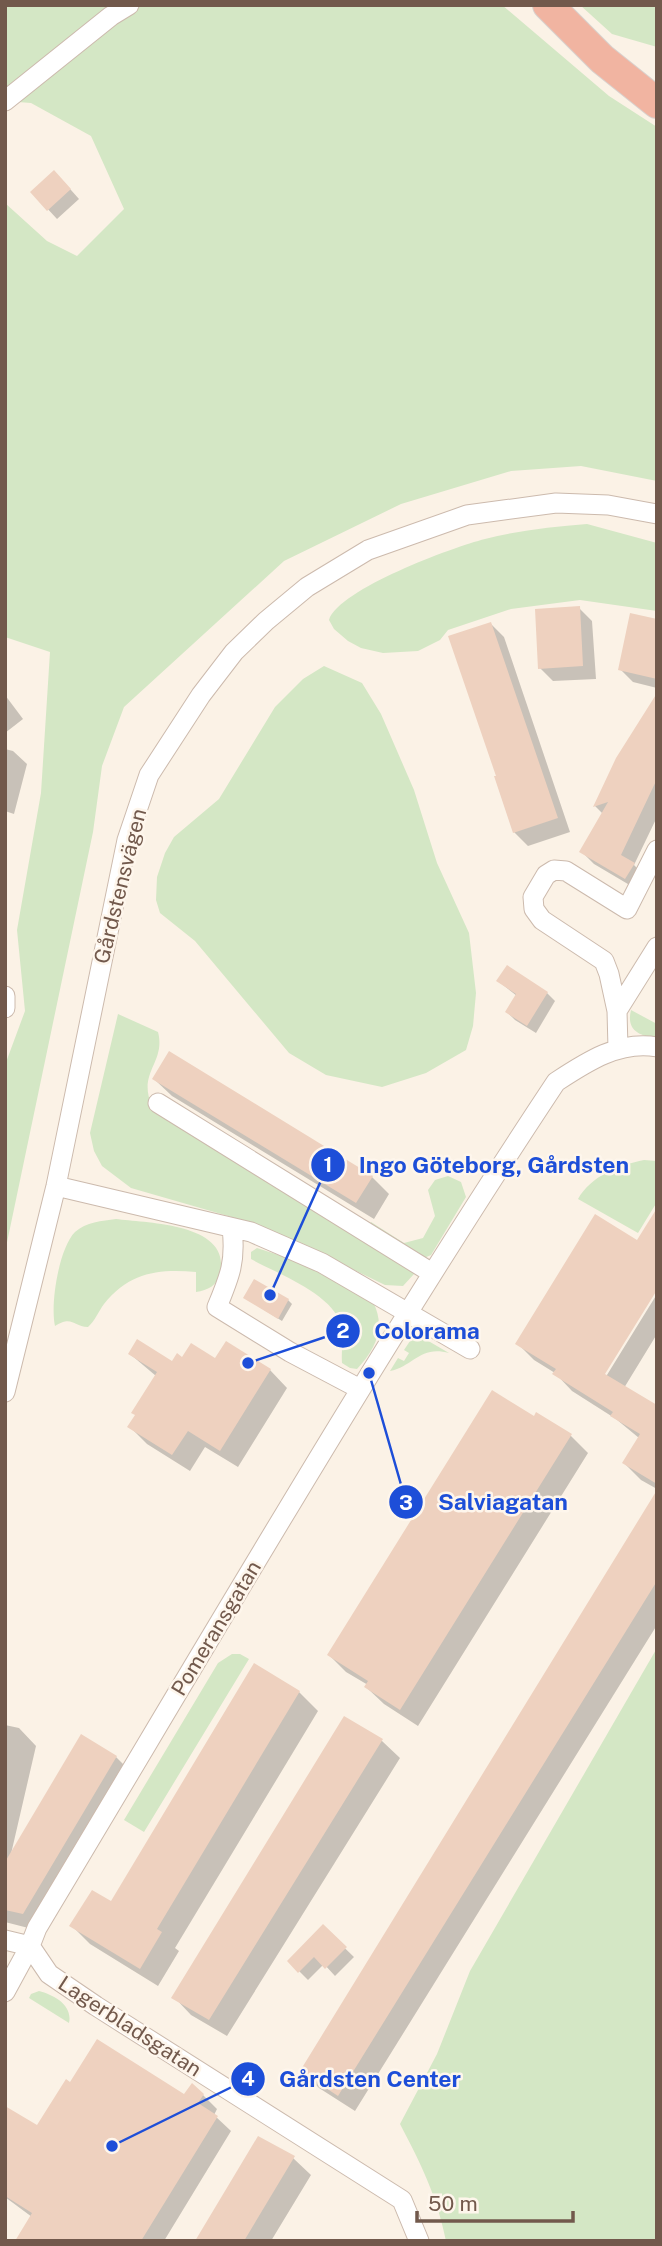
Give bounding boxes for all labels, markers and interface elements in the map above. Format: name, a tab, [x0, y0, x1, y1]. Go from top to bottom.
street label: Gårdstensvägen	[89, 806, 151, 966]
callout: Ingo Göteborg, Gårdsten	[310, 1143, 644, 1187]
text: Ingo Göteborg, Gårdsten	[359, 1151, 629, 1178]
text: 1	[324, 1152, 333, 1177]
callout: Colorama	[325, 1309, 494, 1353]
text: Colorama	[374, 1317, 480, 1344]
text: 2	[336, 1318, 350, 1343]
callout: Salviagatan	[389, 1480, 582, 1524]
text: Salviagatan	[438, 1488, 568, 1515]
text: 3	[399, 1490, 413, 1515]
street label: Pomeransgatan	[166, 1556, 266, 1700]
street label: Lagerbladsgatan	[54, 1970, 206, 2082]
callout: Gårdsten Center	[230, 2057, 476, 2101]
text: Gårdsten Center	[279, 2065, 461, 2092]
text: 4	[241, 2066, 255, 2091]
scale bar	[417, 2180, 573, 2224]
text: 50 m	[428, 2191, 478, 2216]

